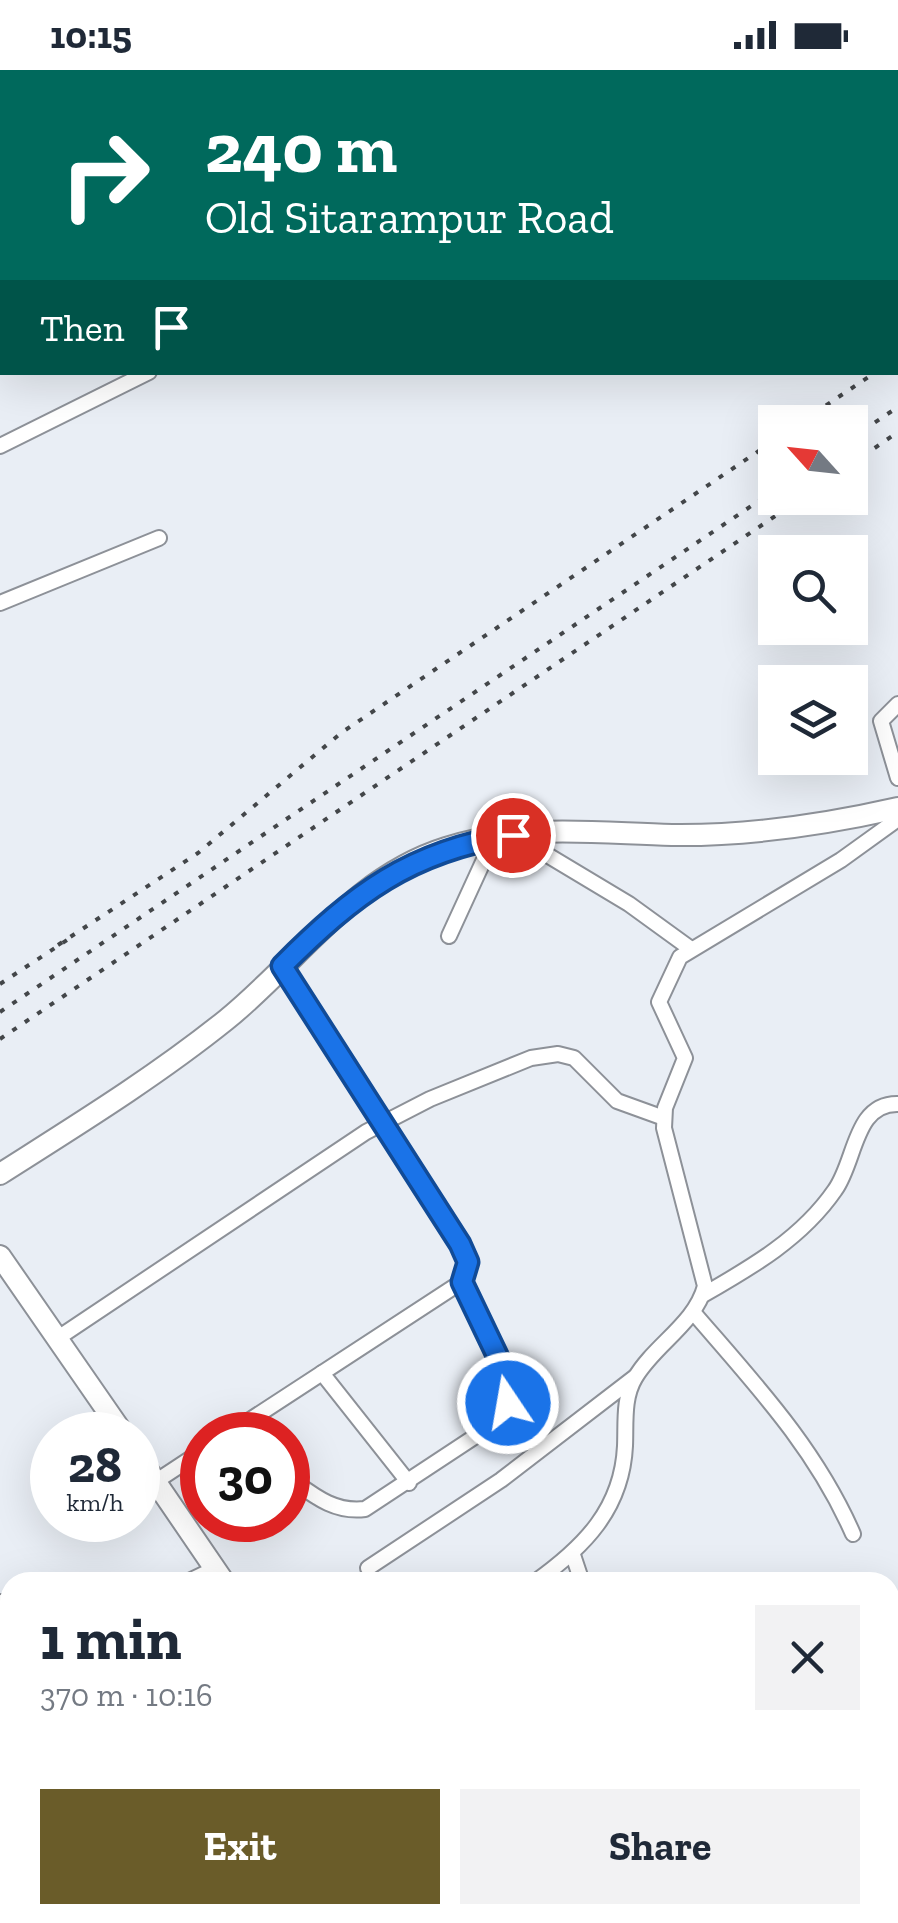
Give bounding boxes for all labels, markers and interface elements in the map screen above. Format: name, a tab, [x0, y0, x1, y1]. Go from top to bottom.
text: 10:15	[50, 12, 132, 58]
text: 240 m	[205, 106, 397, 190]
icon: right	[40, 110, 170, 240]
text: Old Sitarampur Road	[205, 191, 614, 245]
icon: arrive	[144, 300, 199, 355]
text: Then	[40, 305, 124, 351]
north arrow	[758, 405, 868, 515]
map controls	[758, 405, 868, 775]
button: search	[758, 535, 868, 645]
button: layers	[758, 665, 868, 775]
pin	[471, 793, 556, 878]
icon: arrive	[486, 808, 541, 863]
position arrow	[456, 1351, 560, 1455]
speed limit sign: 30	[180, 1412, 310, 1542]
text: 28	[68, 1435, 122, 1495]
text: km/h	[66, 1487, 124, 1517]
text: 1 min	[40, 1602, 182, 1674]
button: close	[755, 1605, 860, 1710]
text: 370 m · 10:16	[40, 1676, 213, 1714]
button: Exit	[40, 1789, 440, 1904]
button: Share	[460, 1789, 860, 1904]

